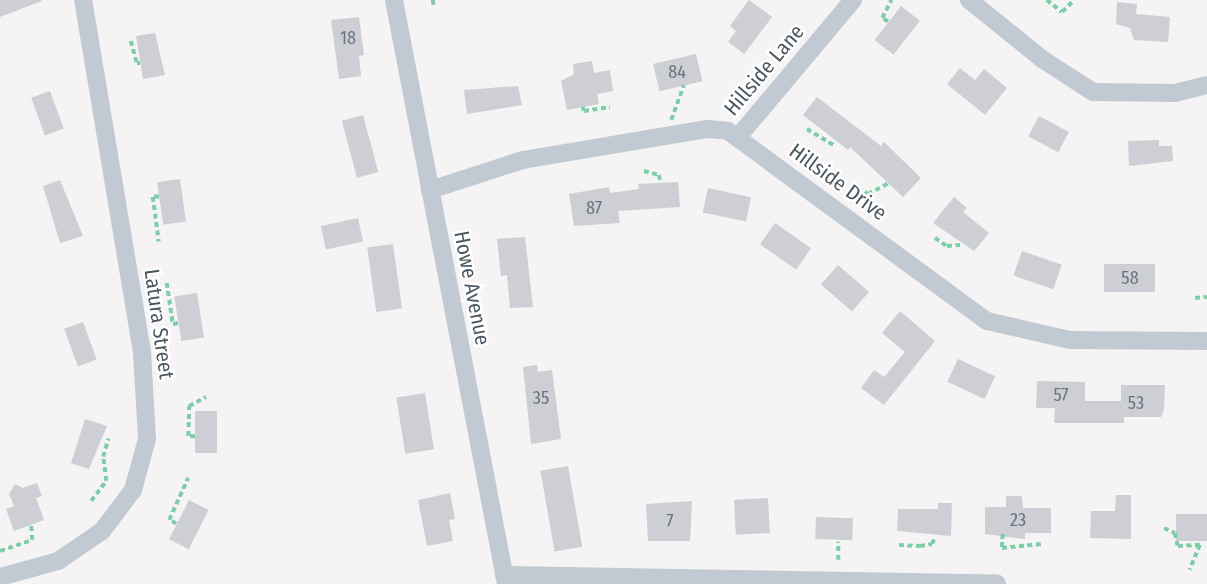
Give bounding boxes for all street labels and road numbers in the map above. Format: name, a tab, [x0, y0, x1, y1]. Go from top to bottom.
street label: Hillside Lane	[719, 19, 809, 121]
street label: Hillside Drive	[784, 138, 892, 226]
street label: Howe Avenue	[449, 229, 495, 347]
street label: Latura Street	[139, 267, 179, 381]

